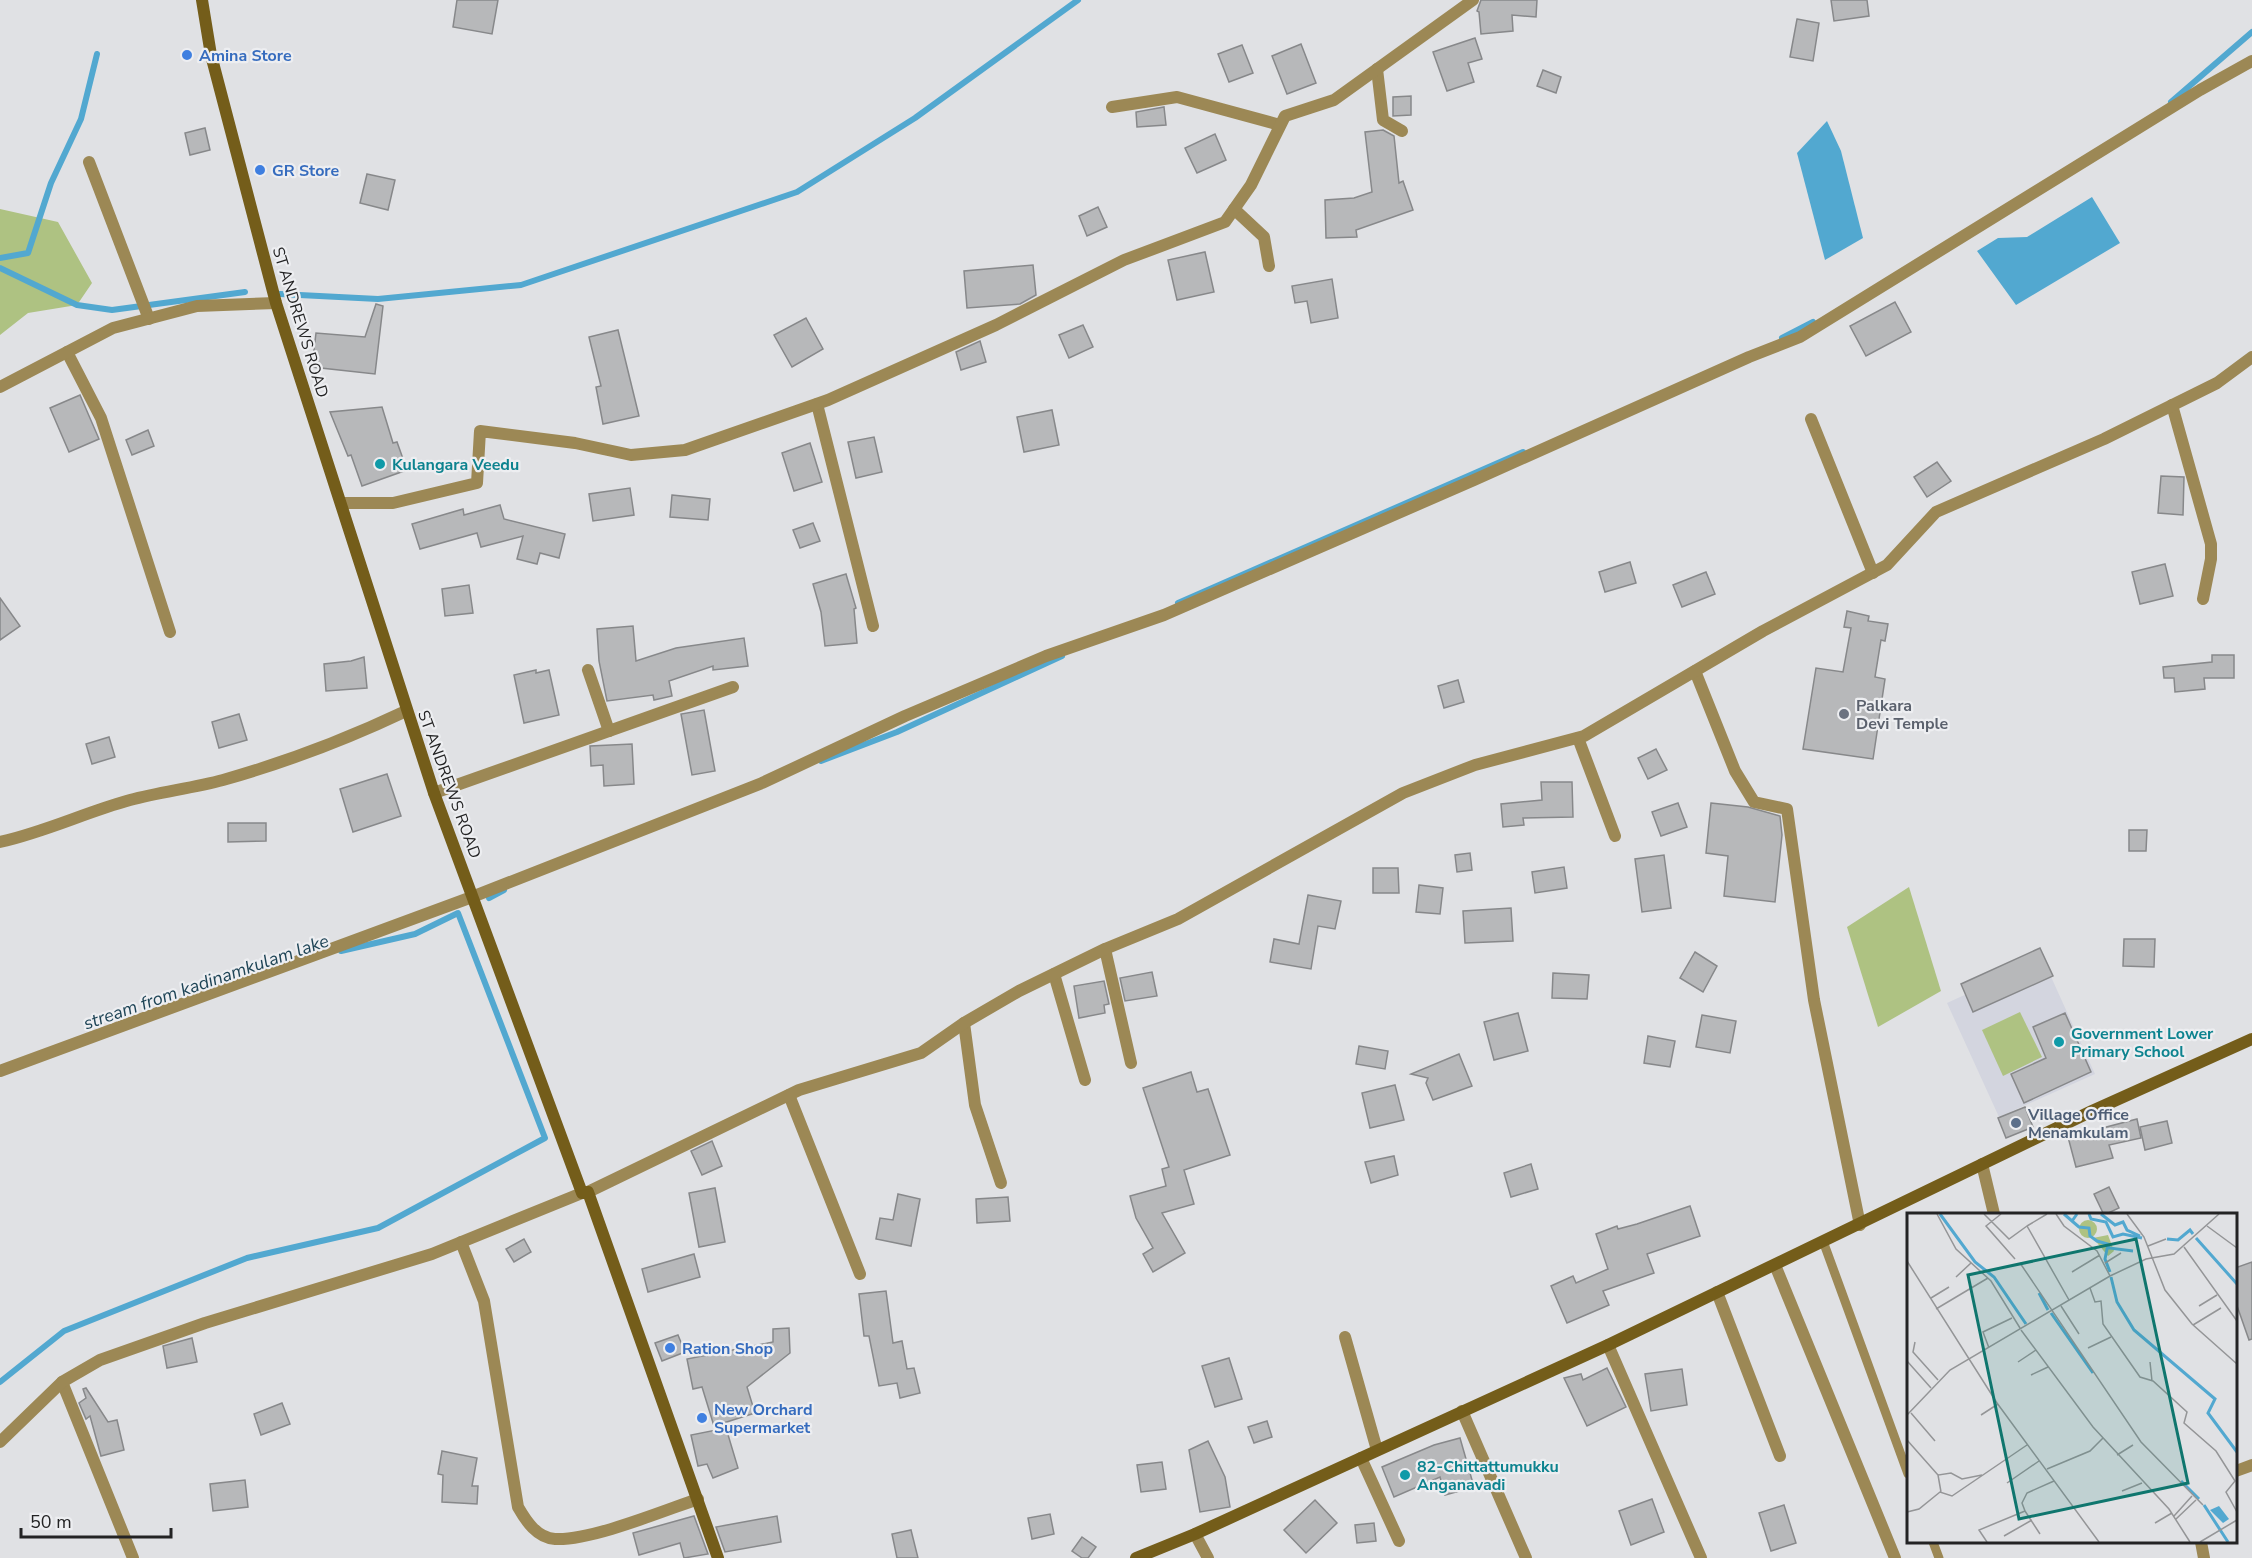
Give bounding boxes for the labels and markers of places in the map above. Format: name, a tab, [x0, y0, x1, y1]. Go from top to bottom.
place label: Amina Store	[199, 45, 292, 67]
marker: Amina Store	[180, 48, 194, 62]
place label: GR Store	[272, 160, 340, 182]
marker: GR Store	[253, 163, 267, 177]
place label: Kulangara Veedu	[392, 454, 519, 476]
marker: Kulangara Veedu	[373, 457, 387, 471]
place label: Palkara Devi Temple	[1856, 695, 1949, 735]
marker: Palkara Devi Temple	[1837, 707, 1851, 721]
place label: Government Lower Primary School	[2071, 1023, 2214, 1063]
marker: Government Lower Primary School	[2052, 1035, 2066, 1049]
place label: Village Office Menamkulam	[2027, 1104, 2129, 1144]
marker: Village Office Menamkulam	[2009, 1116, 2023, 1130]
place label: Ration Shop	[682, 1338, 773, 1360]
marker: Ration Shop	[663, 1341, 677, 1355]
place label: New Orchard Supermarket	[714, 1399, 813, 1439]
marker: New Orchard Supermarket	[695, 1411, 709, 1425]
place label: 82-Chittattumukku Anganavadi	[1417, 1456, 1559, 1496]
marker: 82-Chittattumukku Anganavadi	[1398, 1468, 1412, 1482]

